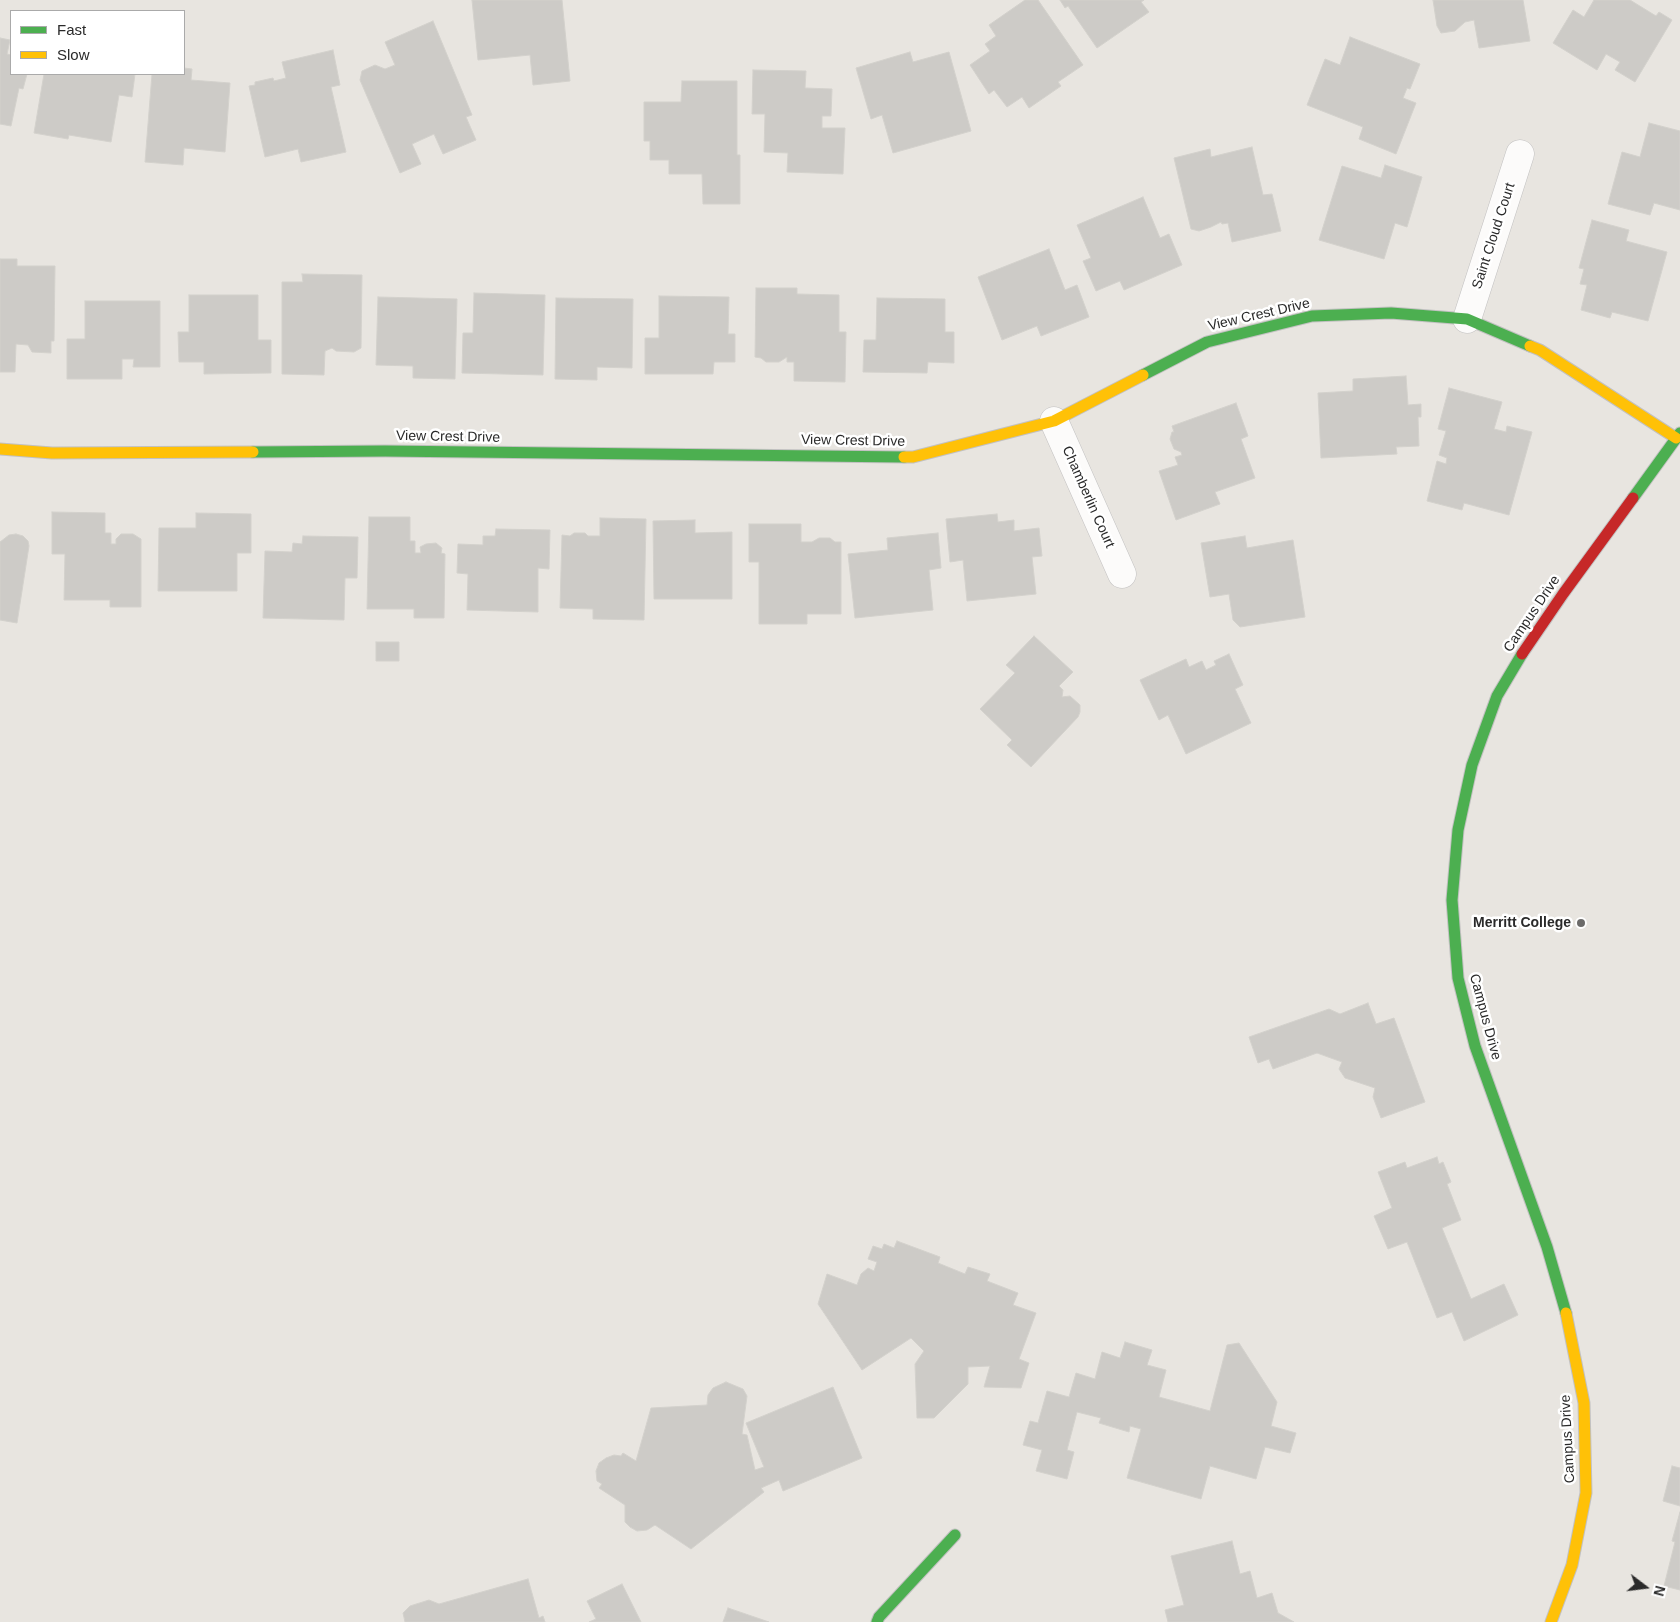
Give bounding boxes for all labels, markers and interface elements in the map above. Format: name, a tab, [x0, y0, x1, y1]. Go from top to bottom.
legend	[10, 10, 185, 75]
text: Fast	[57, 21, 86, 38]
text: Slow	[57, 46, 90, 63]
street label: Saint Cloud Court	[1469, 181, 1519, 291]
street label: View Crest Drive	[1206, 295, 1312, 335]
street label: View Crest Drive	[396, 428, 500, 446]
street label: View Crest Drive	[801, 432, 905, 450]
street label: Chamberlin Court	[1058, 443, 1118, 551]
street label: Campus Drive	[1500, 573, 1564, 655]
place label: Merritt College	[1473, 915, 1571, 931]
marker: Merritt College	[1575, 917, 1587, 929]
street label: Campus Drive	[1465, 972, 1505, 1062]
street label: Campus Drive	[1557, 1394, 1579, 1484]
north arrow	[1620, 1562, 1670, 1612]
text: N	[1650, 1584, 1669, 1598]

